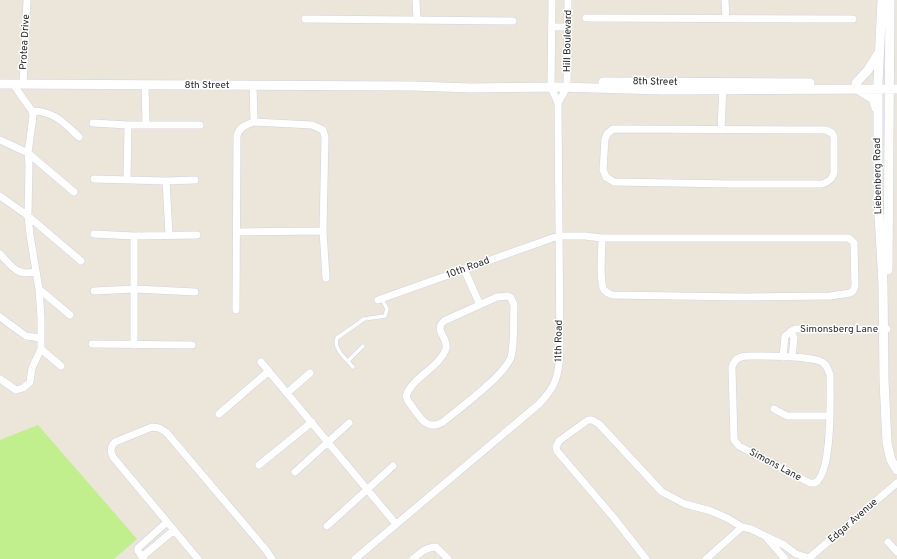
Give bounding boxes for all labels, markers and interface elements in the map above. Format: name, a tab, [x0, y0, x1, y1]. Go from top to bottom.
street label: Hill Boulevard	[561, 10, 575, 72]
street label: Protea Drive	[17, 14, 33, 70]
street label: 8th Street	[632, 75, 678, 89]
street label: 8th Street	[184, 79, 230, 92]
street label: Liebenberg Road	[871, 138, 885, 214]
street label: 10th Road	[445, 254, 491, 282]
street label: 11th Road	[552, 320, 566, 362]
street label: Simonsberg Lane	[800, 323, 878, 336]
street label: Simons Lane	[747, 446, 803, 484]
street label: Edgar Avenue	[825, 496, 881, 546]

